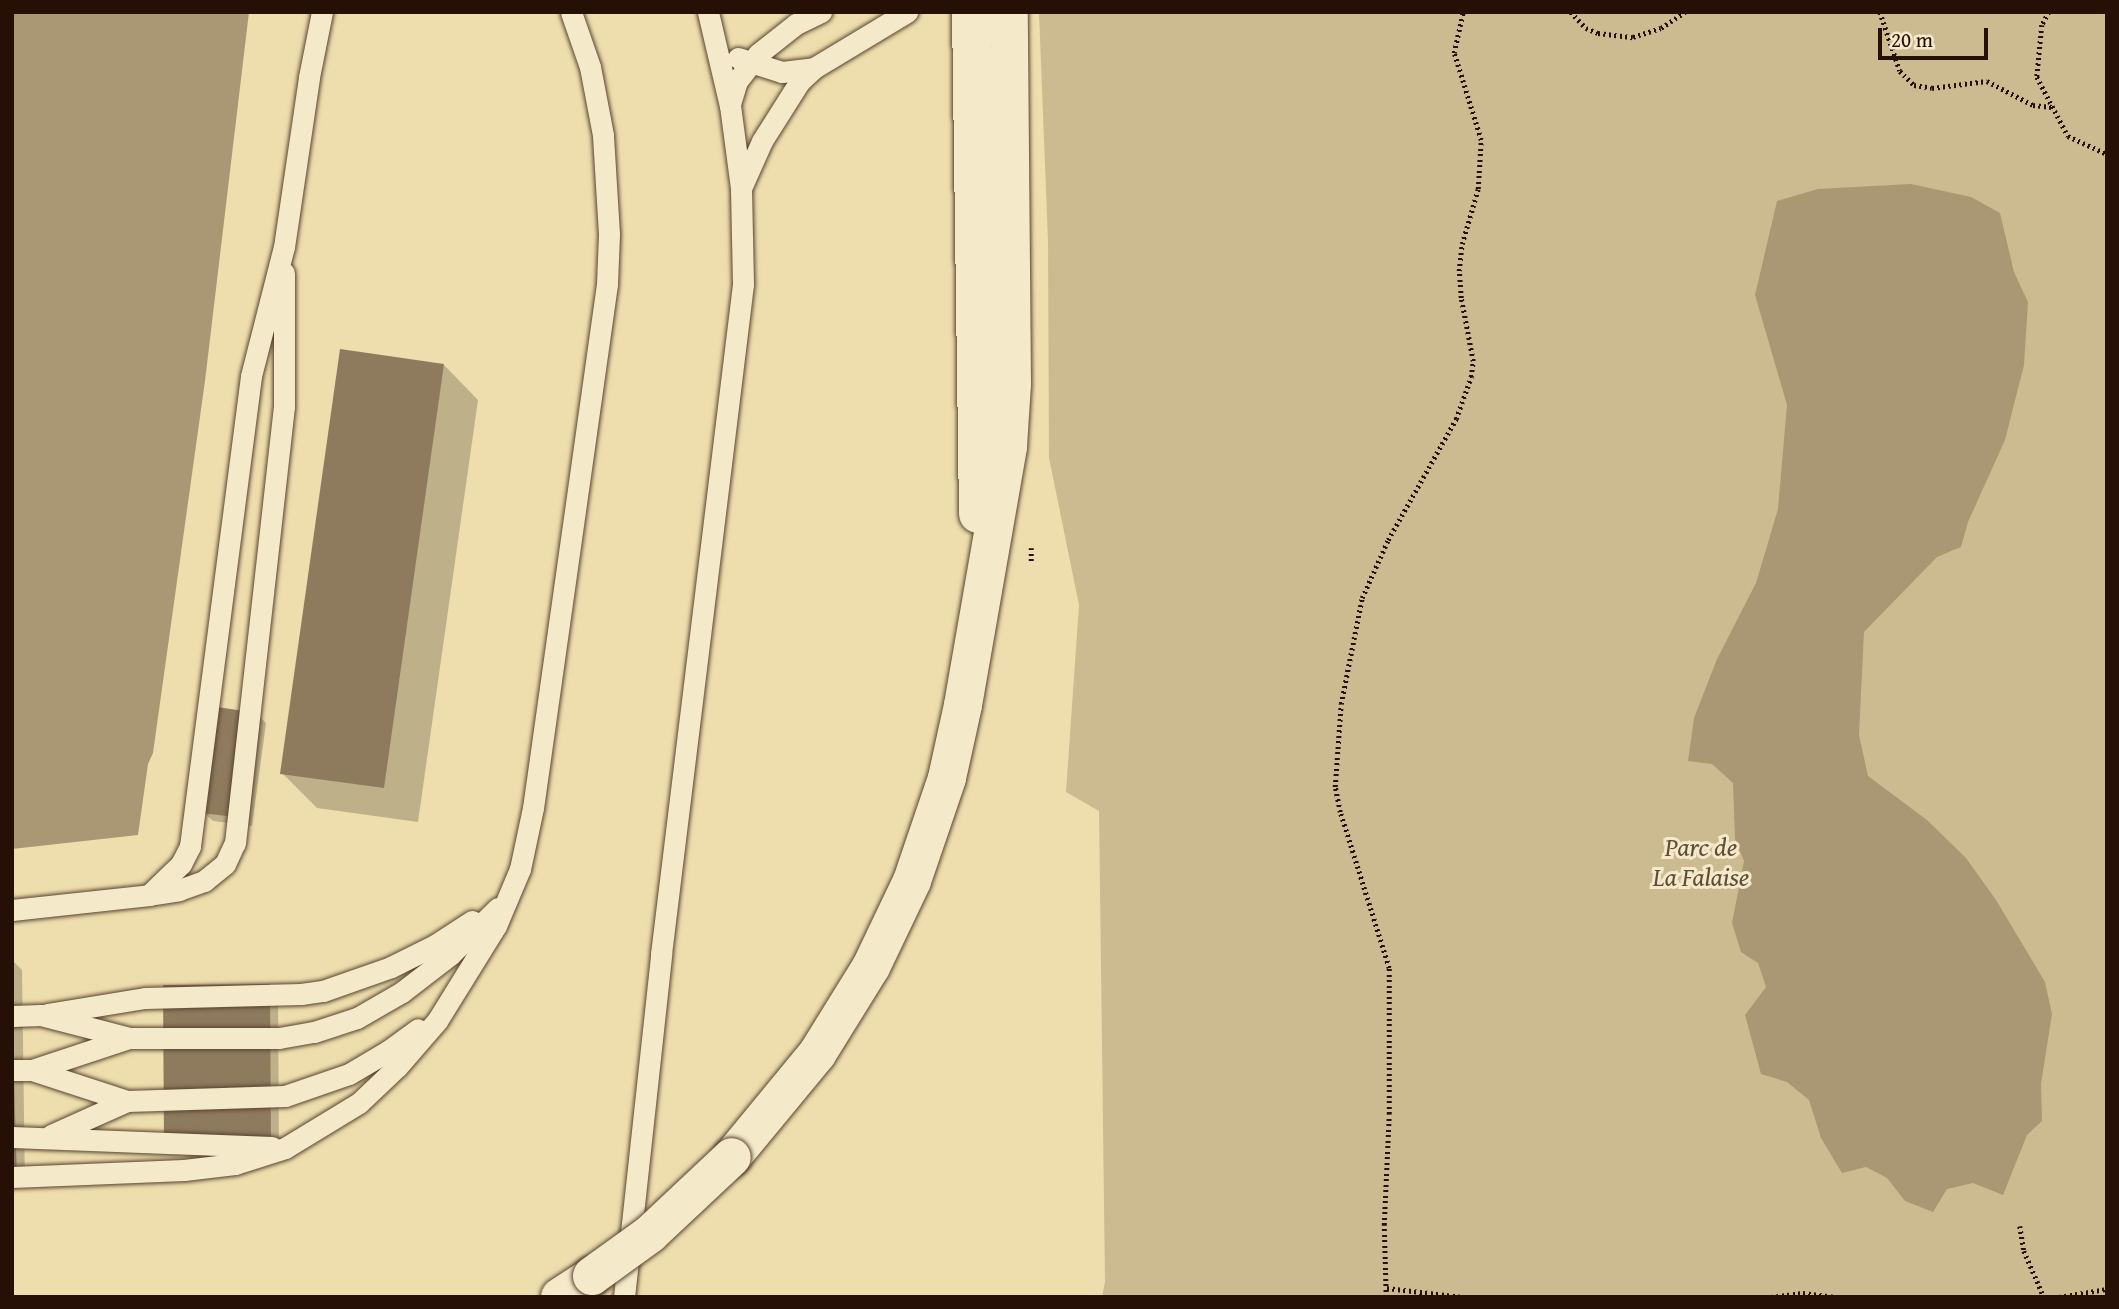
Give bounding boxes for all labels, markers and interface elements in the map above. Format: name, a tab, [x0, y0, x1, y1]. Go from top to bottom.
scale bar	[1881, 14, 1991, 58]
text: 20 m	[1891, 24, 1933, 55]
park label: Parc de La Falaise	[1653, 831, 1749, 892]

